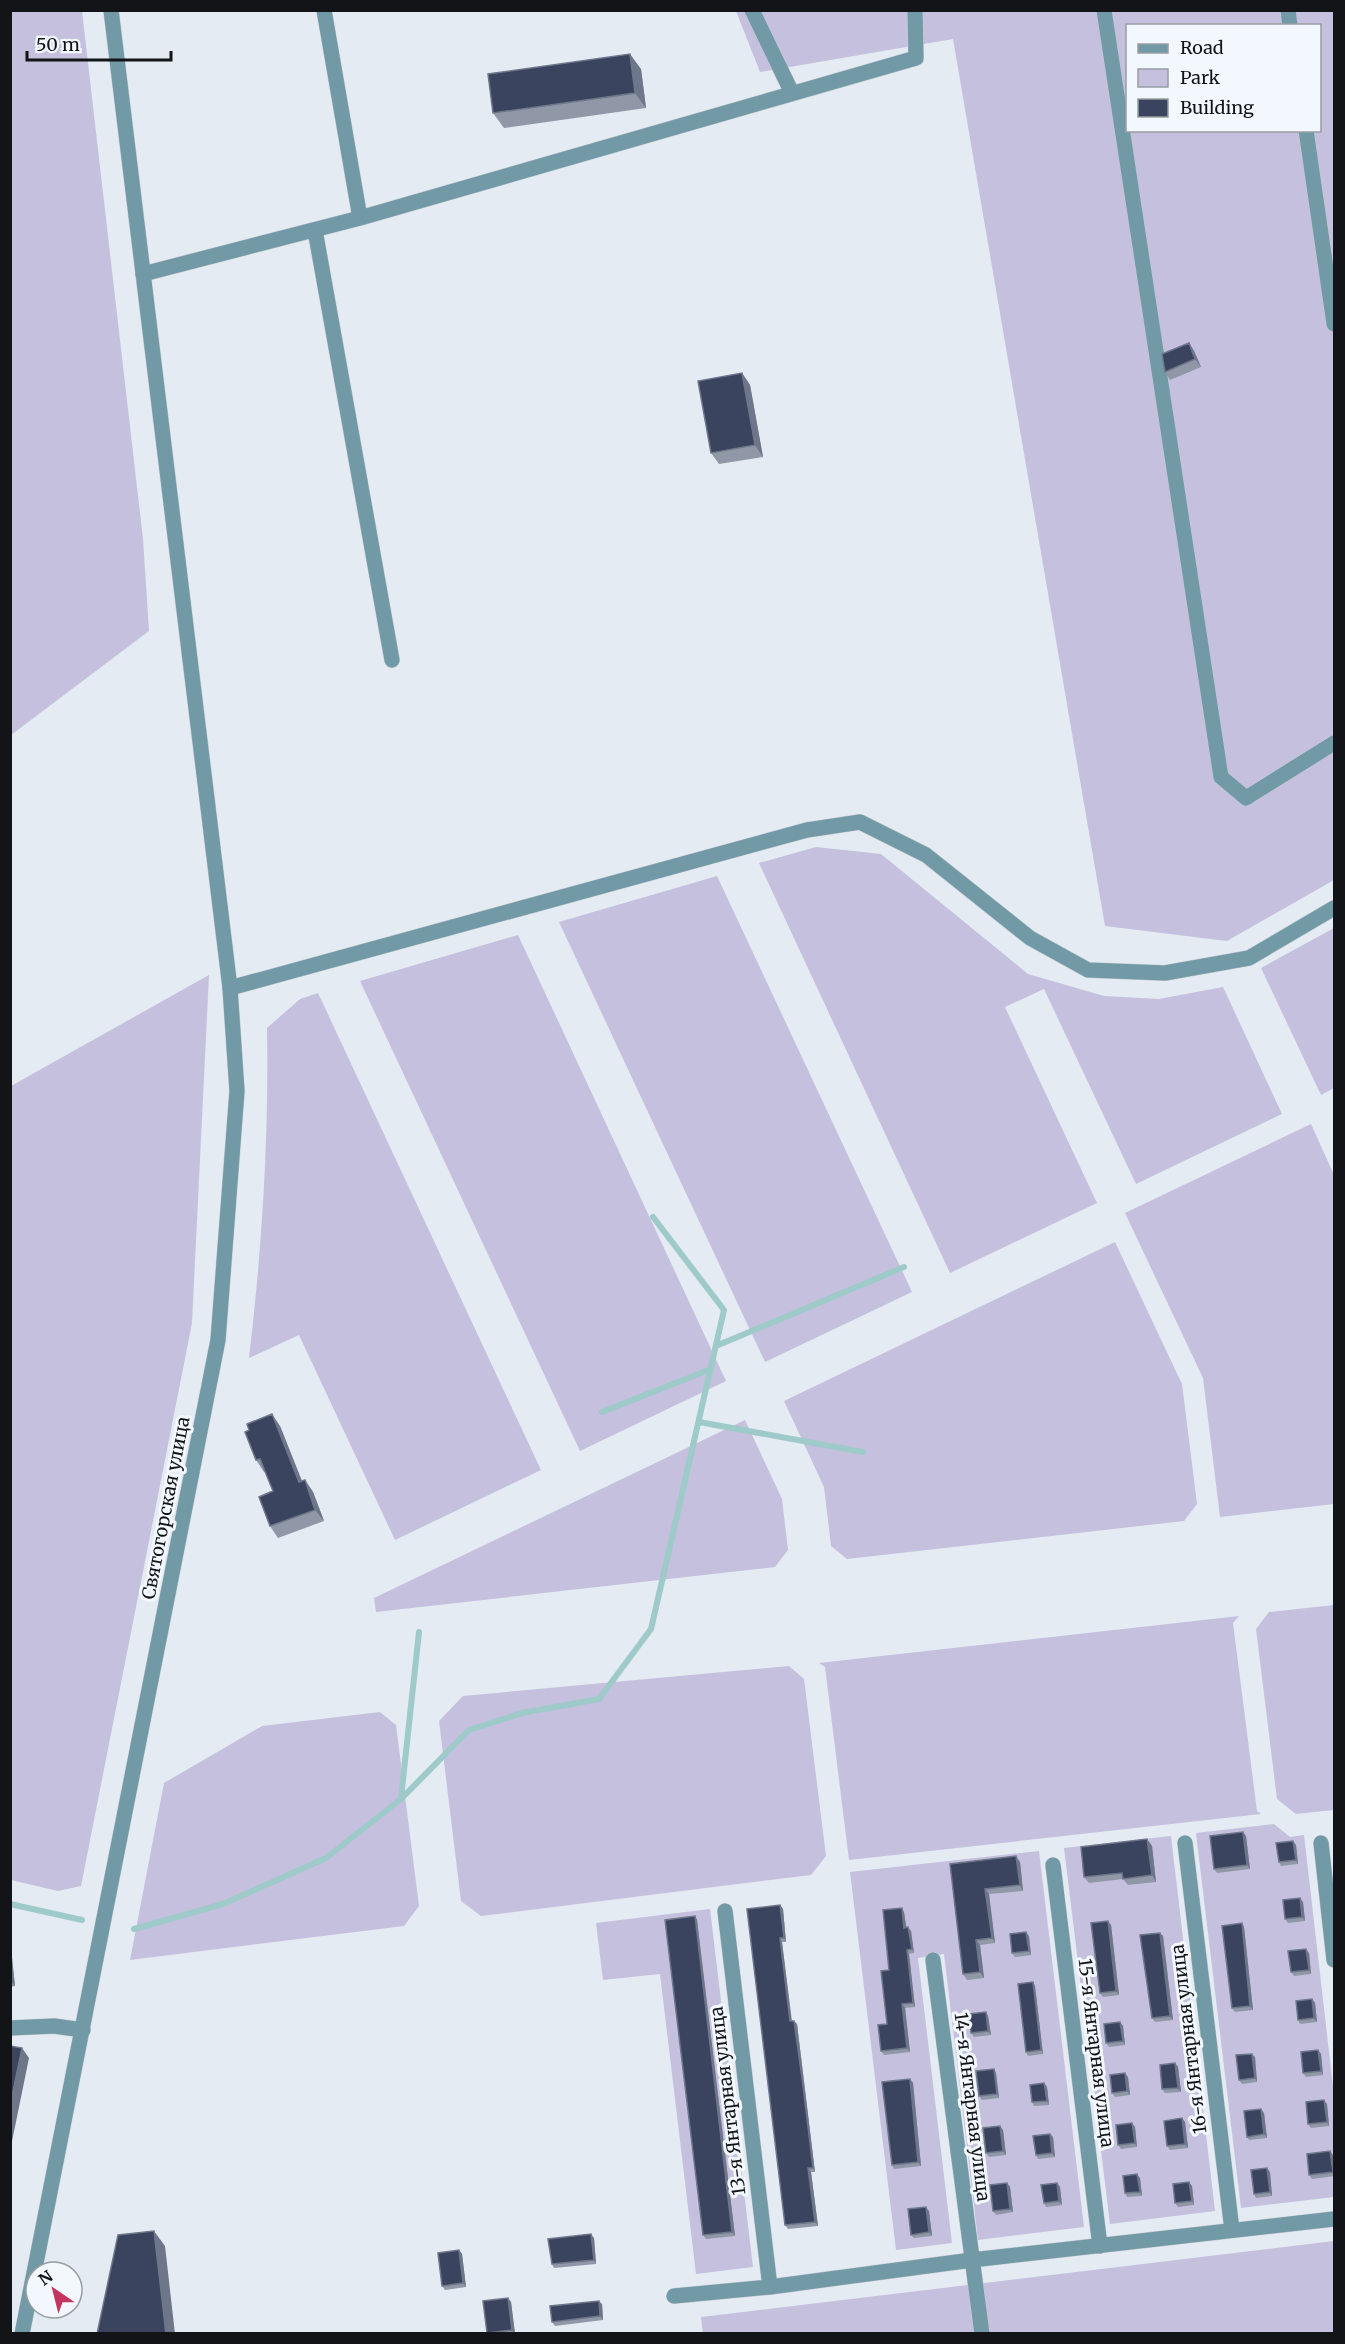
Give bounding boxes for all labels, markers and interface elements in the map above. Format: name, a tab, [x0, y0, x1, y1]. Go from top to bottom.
scale bar	[27, 24, 171, 62]
legend	[1126, 24, 1321, 132]
text: 50 m	[36, 33, 80, 56]
text: Road	[1180, 36, 1224, 59]
text: Park	[1180, 66, 1221, 89]
text: Building	[1180, 96, 1254, 119]
street label: Святогорская улица	[137, 1414, 195, 1601]
street label: 16-я Янтарная улица	[1165, 1943, 1212, 2135]
street label: 15-я Янтарная улица	[1073, 1957, 1120, 2149]
street label: 13-я Янтарная улица	[704, 2005, 750, 2197]
street label: 14-я Янтарная улица	[949, 2011, 996, 2203]
north arrow	[24, 2260, 84, 2320]
text: N	[34, 2266, 57, 2290]

